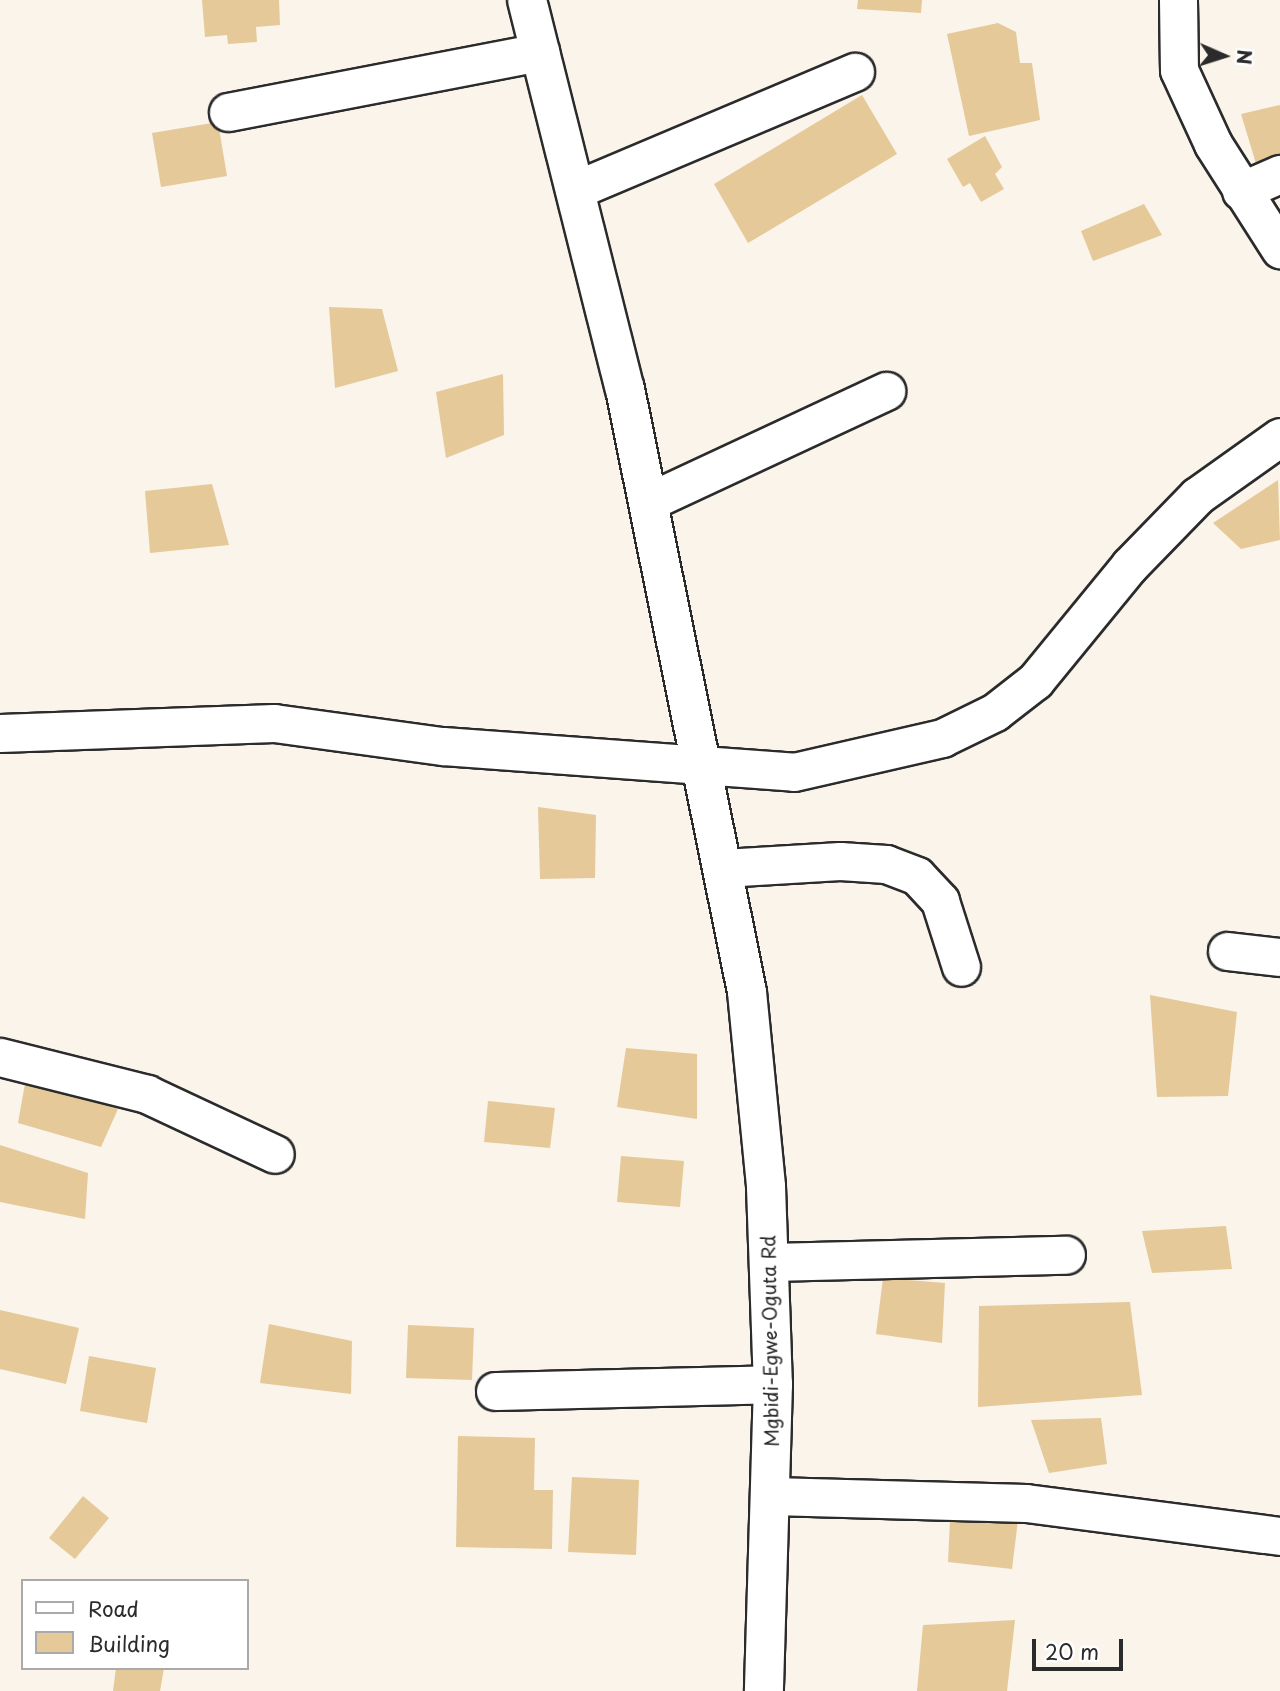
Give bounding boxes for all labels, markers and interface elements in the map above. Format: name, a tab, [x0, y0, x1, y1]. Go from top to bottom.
north arrow	[1189, 21, 1259, 91]
text: N	[1231, 49, 1259, 65]
street label: Mgbidi-Egwe-Oguta Rd	[757, 1235, 783, 1447]
legend	[21, 1579, 248, 1670]
text: Road	[88, 1592, 139, 1624]
scale bar	[1035, 1624, 1126, 1668]
text: Building	[88, 1627, 170, 1659]
text: 20 m	[1045, 1635, 1099, 1667]

